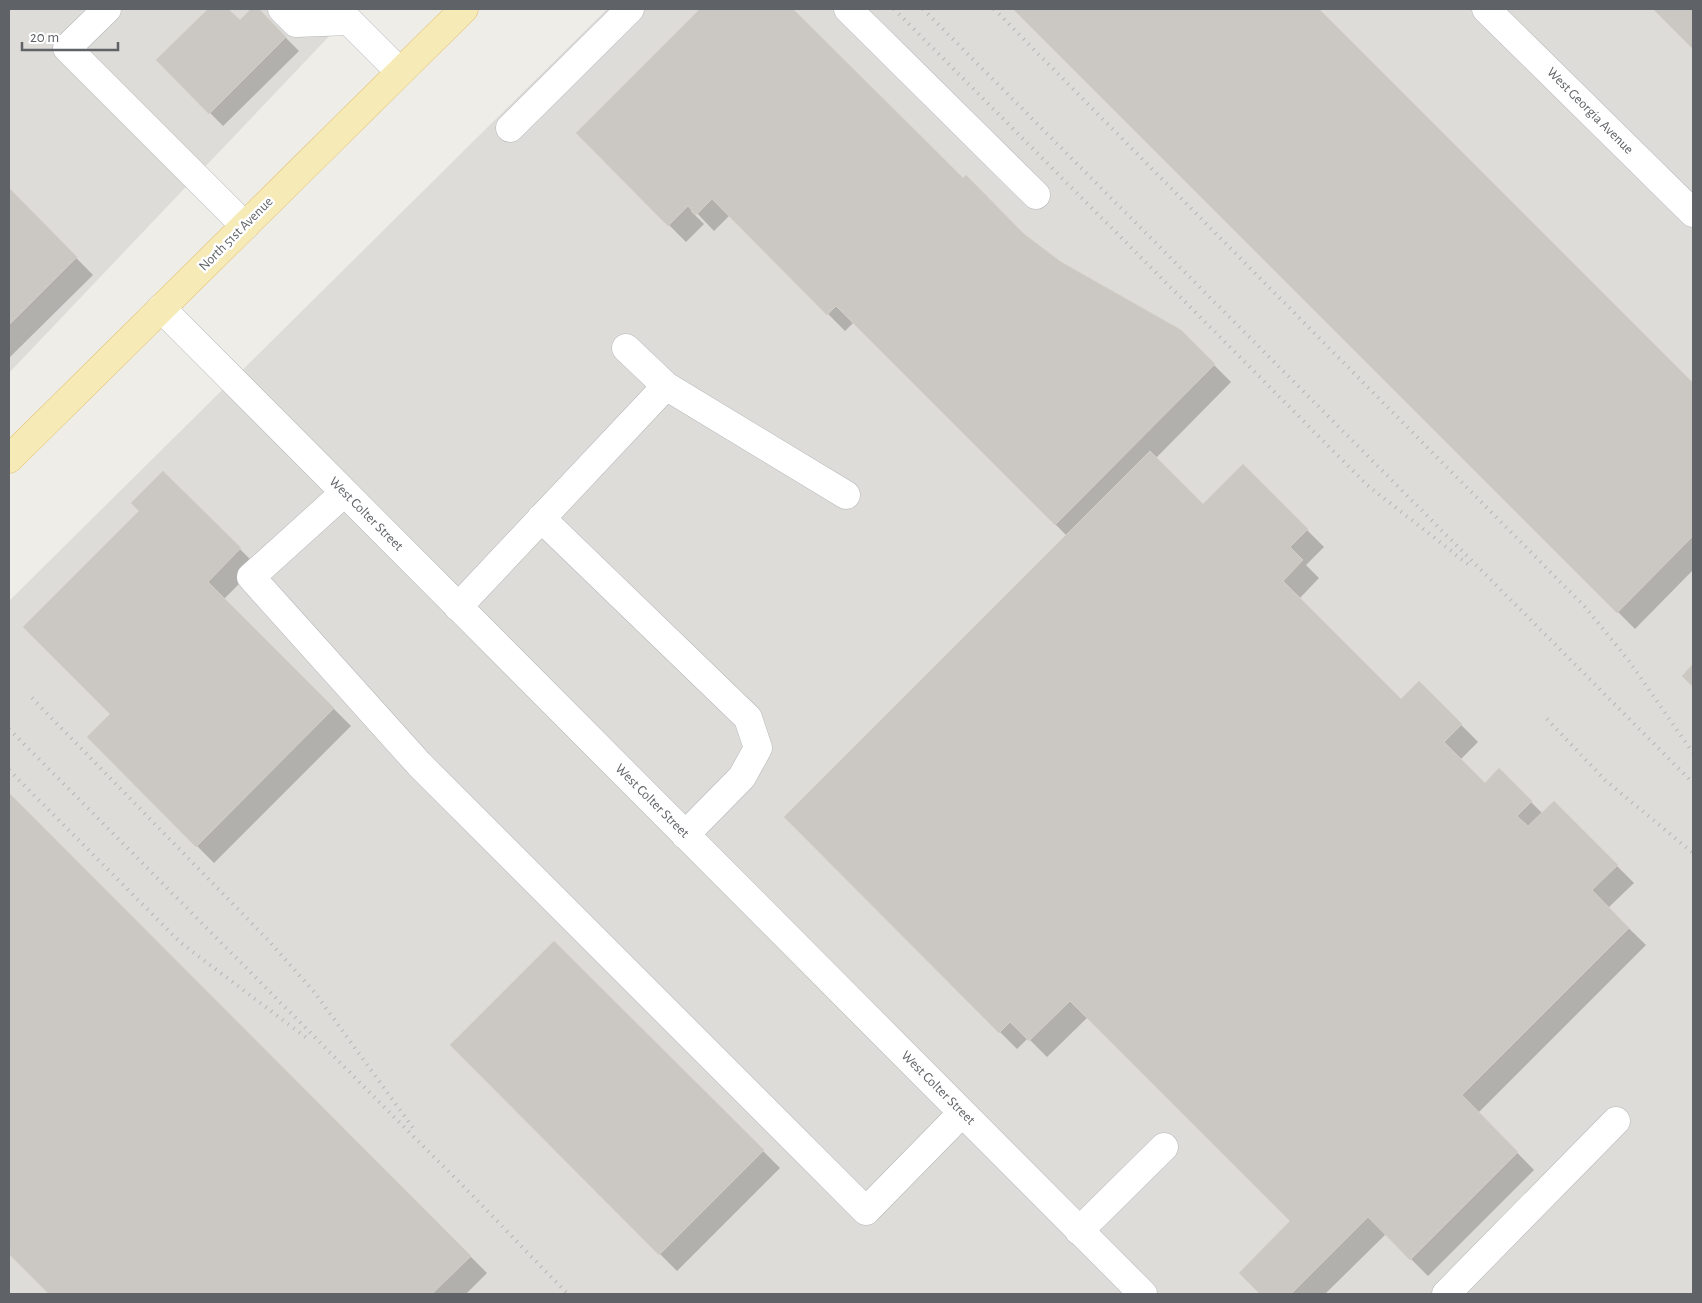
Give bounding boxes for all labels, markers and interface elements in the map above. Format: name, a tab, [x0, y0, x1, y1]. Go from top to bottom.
scale bar	[22, 20, 119, 52]
text: 20 m	[30, 30, 59, 45]
street label: West Georgia Avenue	[1544, 65, 1636, 157]
street label: North 51st Avenue	[196, 194, 276, 274]
street label: West Colter Street	[326, 474, 406, 554]
street label: West Colter Street	[612, 761, 692, 841]
street label: West Colter Street	[898, 1048, 978, 1128]

